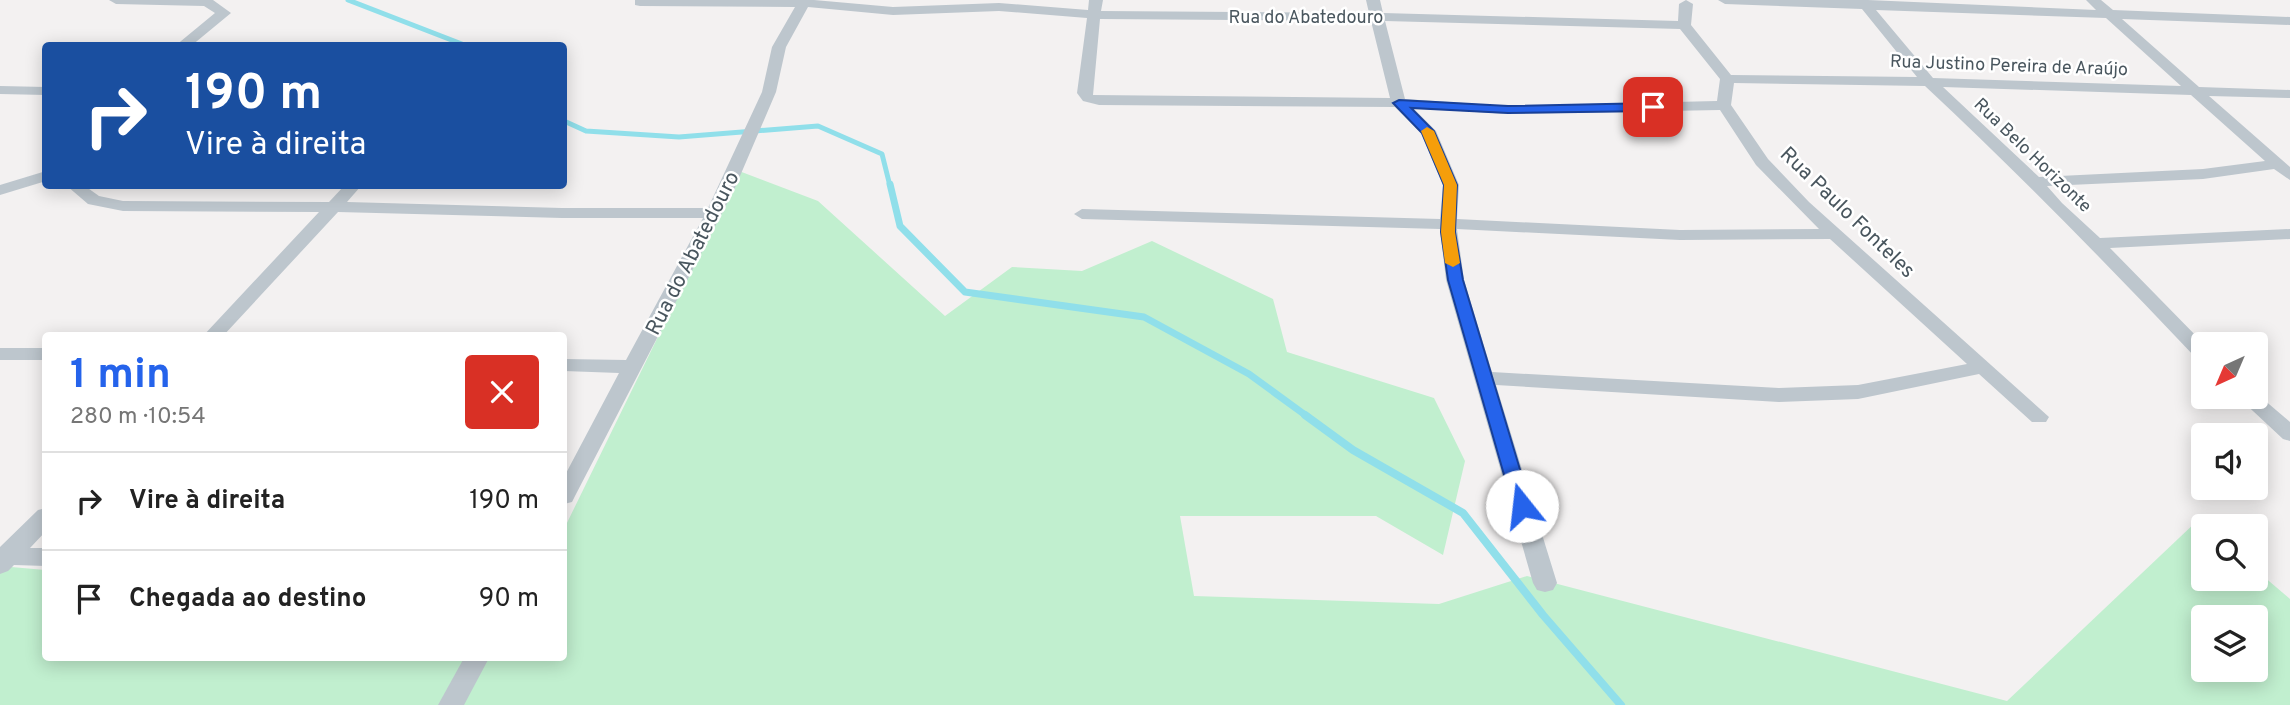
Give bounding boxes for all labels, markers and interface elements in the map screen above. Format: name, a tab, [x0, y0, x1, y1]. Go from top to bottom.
street label: Rua do Abatedouro	[1229, 7, 1383, 30]
street label: Rua Justino Pereira de Araújo	[1889, 51, 2128, 82]
text: 190 m	[185, 65, 322, 127]
icon: right	[70, 70, 161, 161]
pin	[1623, 77, 1683, 137]
icon: arrive	[1634, 88, 1672, 126]
street label: Rua Belo Horizonte	[1968, 94, 2096, 218]
text: Vire à direita	[185, 126, 366, 166]
street label: Rua Paulo Fonteles	[1774, 141, 1920, 285]
street label: Rua do Abatedouro	[640, 167, 746, 340]
north arrow	[2191, 332, 2268, 410]
map controls	[2191, 332, 2268, 682]
text: 1 min	[70, 350, 171, 403]
button: close	[465, 355, 539, 429]
text: 280 m · 10:54	[70, 403, 206, 432]
button: sound	[2191, 423, 2268, 500]
position arrow	[1485, 469, 1559, 543]
icon: right	[70, 482, 108, 520]
text: Vire à direita	[129, 485, 285, 518]
text: 190 m	[469, 485, 539, 518]
button: search	[2191, 514, 2268, 591]
icon: arrive	[70, 580, 108, 618]
text: Chegada ao destino	[129, 583, 366, 616]
text: 90 m	[479, 583, 539, 616]
button: layers	[2191, 605, 2268, 682]

